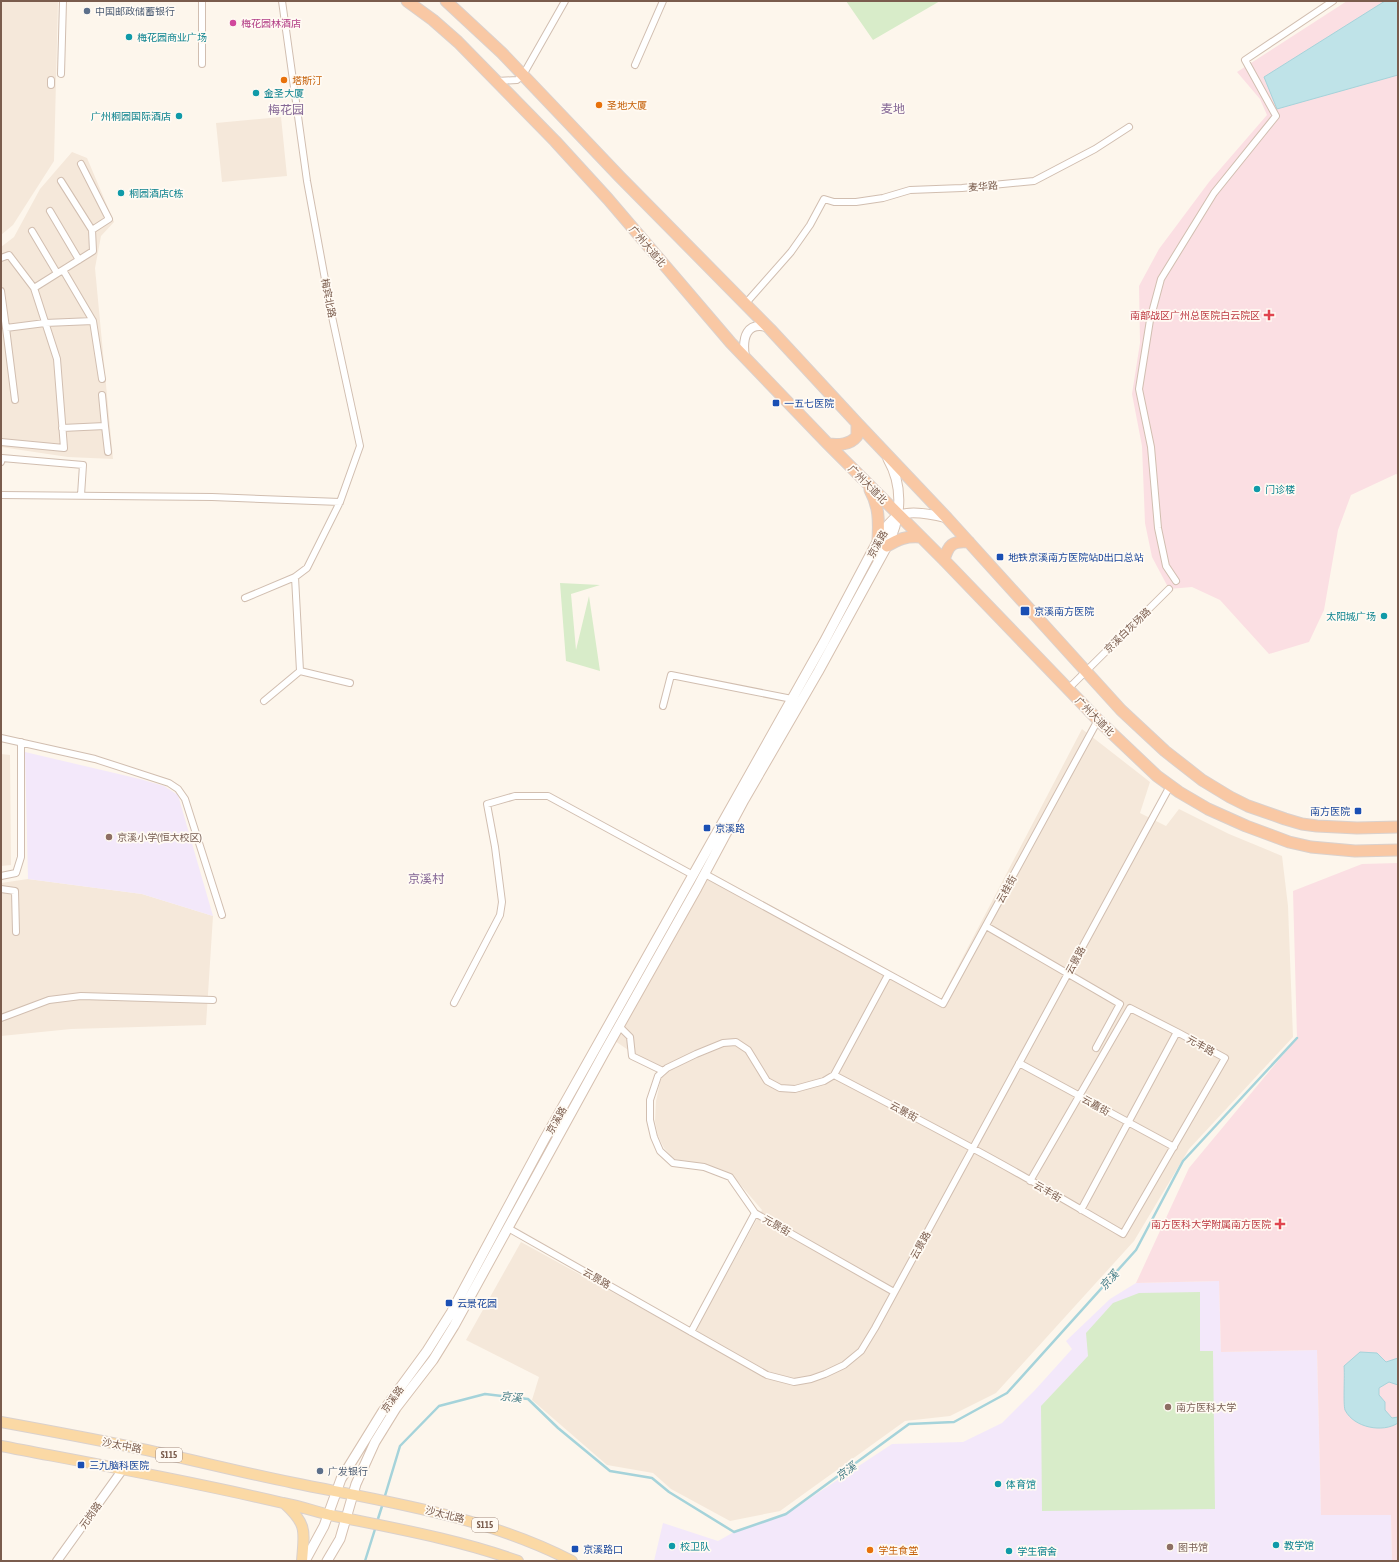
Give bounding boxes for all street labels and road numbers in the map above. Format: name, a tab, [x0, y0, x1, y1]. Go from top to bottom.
street label: 麦华路	[968, 180, 998, 193]
street label: 广州大道北	[627, 224, 668, 269]
street label: 梅宾北路	[319, 277, 338, 319]
street label: 广州大道北	[846, 463, 889, 506]
street label: 京溪路	[865, 528, 890, 560]
street label: 京溪白灰场路	[1102, 606, 1153, 655]
street label: 广州大道北	[1073, 695, 1116, 738]
street label: 云桂街	[994, 873, 1019, 905]
street label: 云景路	[1064, 944, 1087, 976]
street label: 元丰路	[1185, 1033, 1217, 1058]
street label: 云嘉街	[1080, 1093, 1112, 1118]
street label: 云景街	[888, 1100, 920, 1123]
street label: 京溪路	[544, 1105, 569, 1136]
street label: 云丰街	[1032, 1179, 1063, 1204]
street label: 元景街	[761, 1213, 792, 1238]
street label: 云景路	[908, 1229, 933, 1261]
street label: 云景路	[581, 1266, 612, 1291]
street label: 京溪路	[379, 1384, 406, 1415]
street label: 沙太中路	[101, 1436, 143, 1455]
road number: S115	[156, 1448, 182, 1462]
street label: 元岗路	[77, 1500, 104, 1531]
street label: 沙太北路	[424, 1504, 466, 1525]
road number: S115	[472, 1518, 498, 1532]

